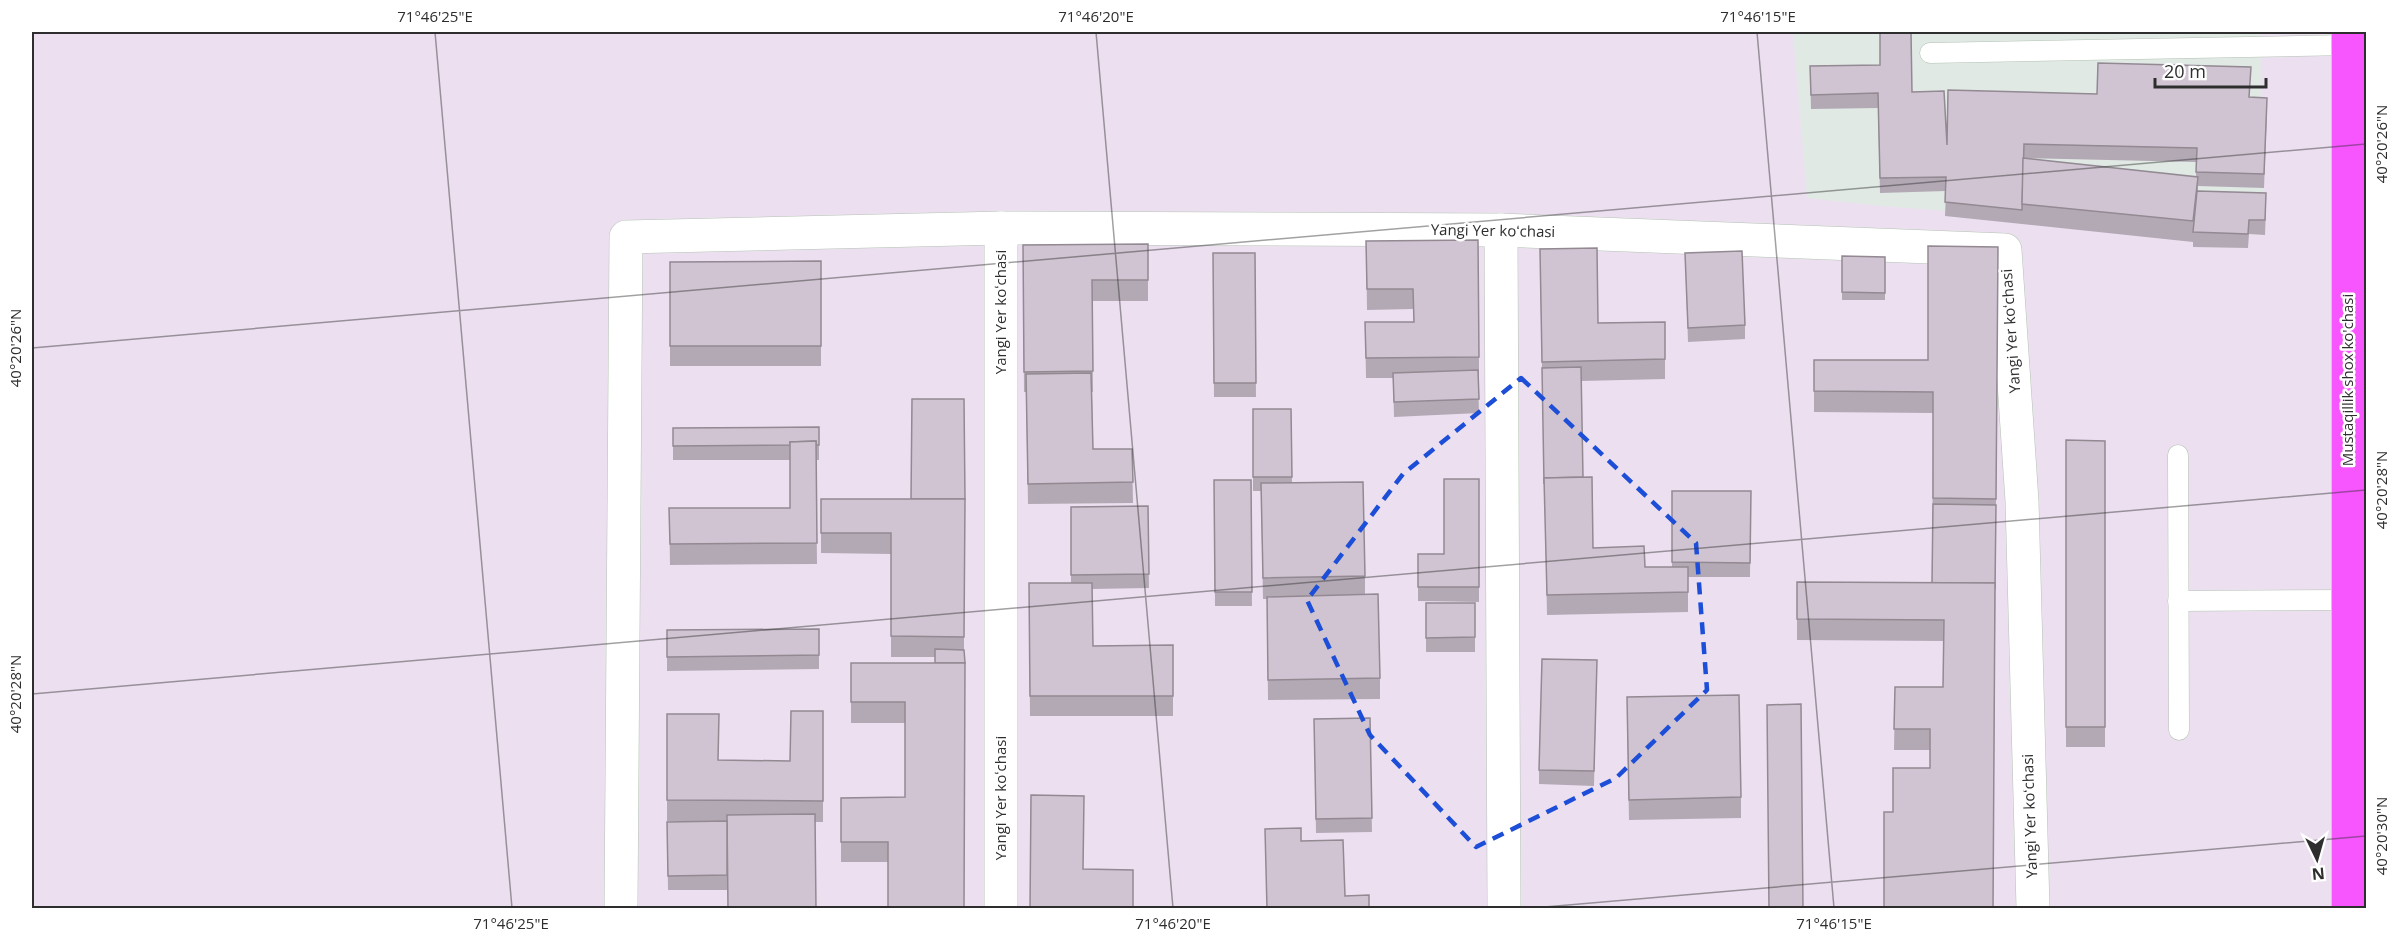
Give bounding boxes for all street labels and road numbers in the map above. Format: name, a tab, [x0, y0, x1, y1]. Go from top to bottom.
street label: Yangi Yer koʻchasi	[1431, 219, 1555, 241]
street label: Yangi Yer koʻchasi	[990, 250, 1010, 374]
street label: Yangi Yer koʻchasi	[1996, 268, 2024, 394]
street label: Mustaqillik shox ko'chasi	[2337, 294, 2357, 466]
street label: Yangi Yer koʻchasi	[990, 736, 1010, 860]
street label: Yangi Yer koʻchasi	[2017, 753, 2041, 879]

